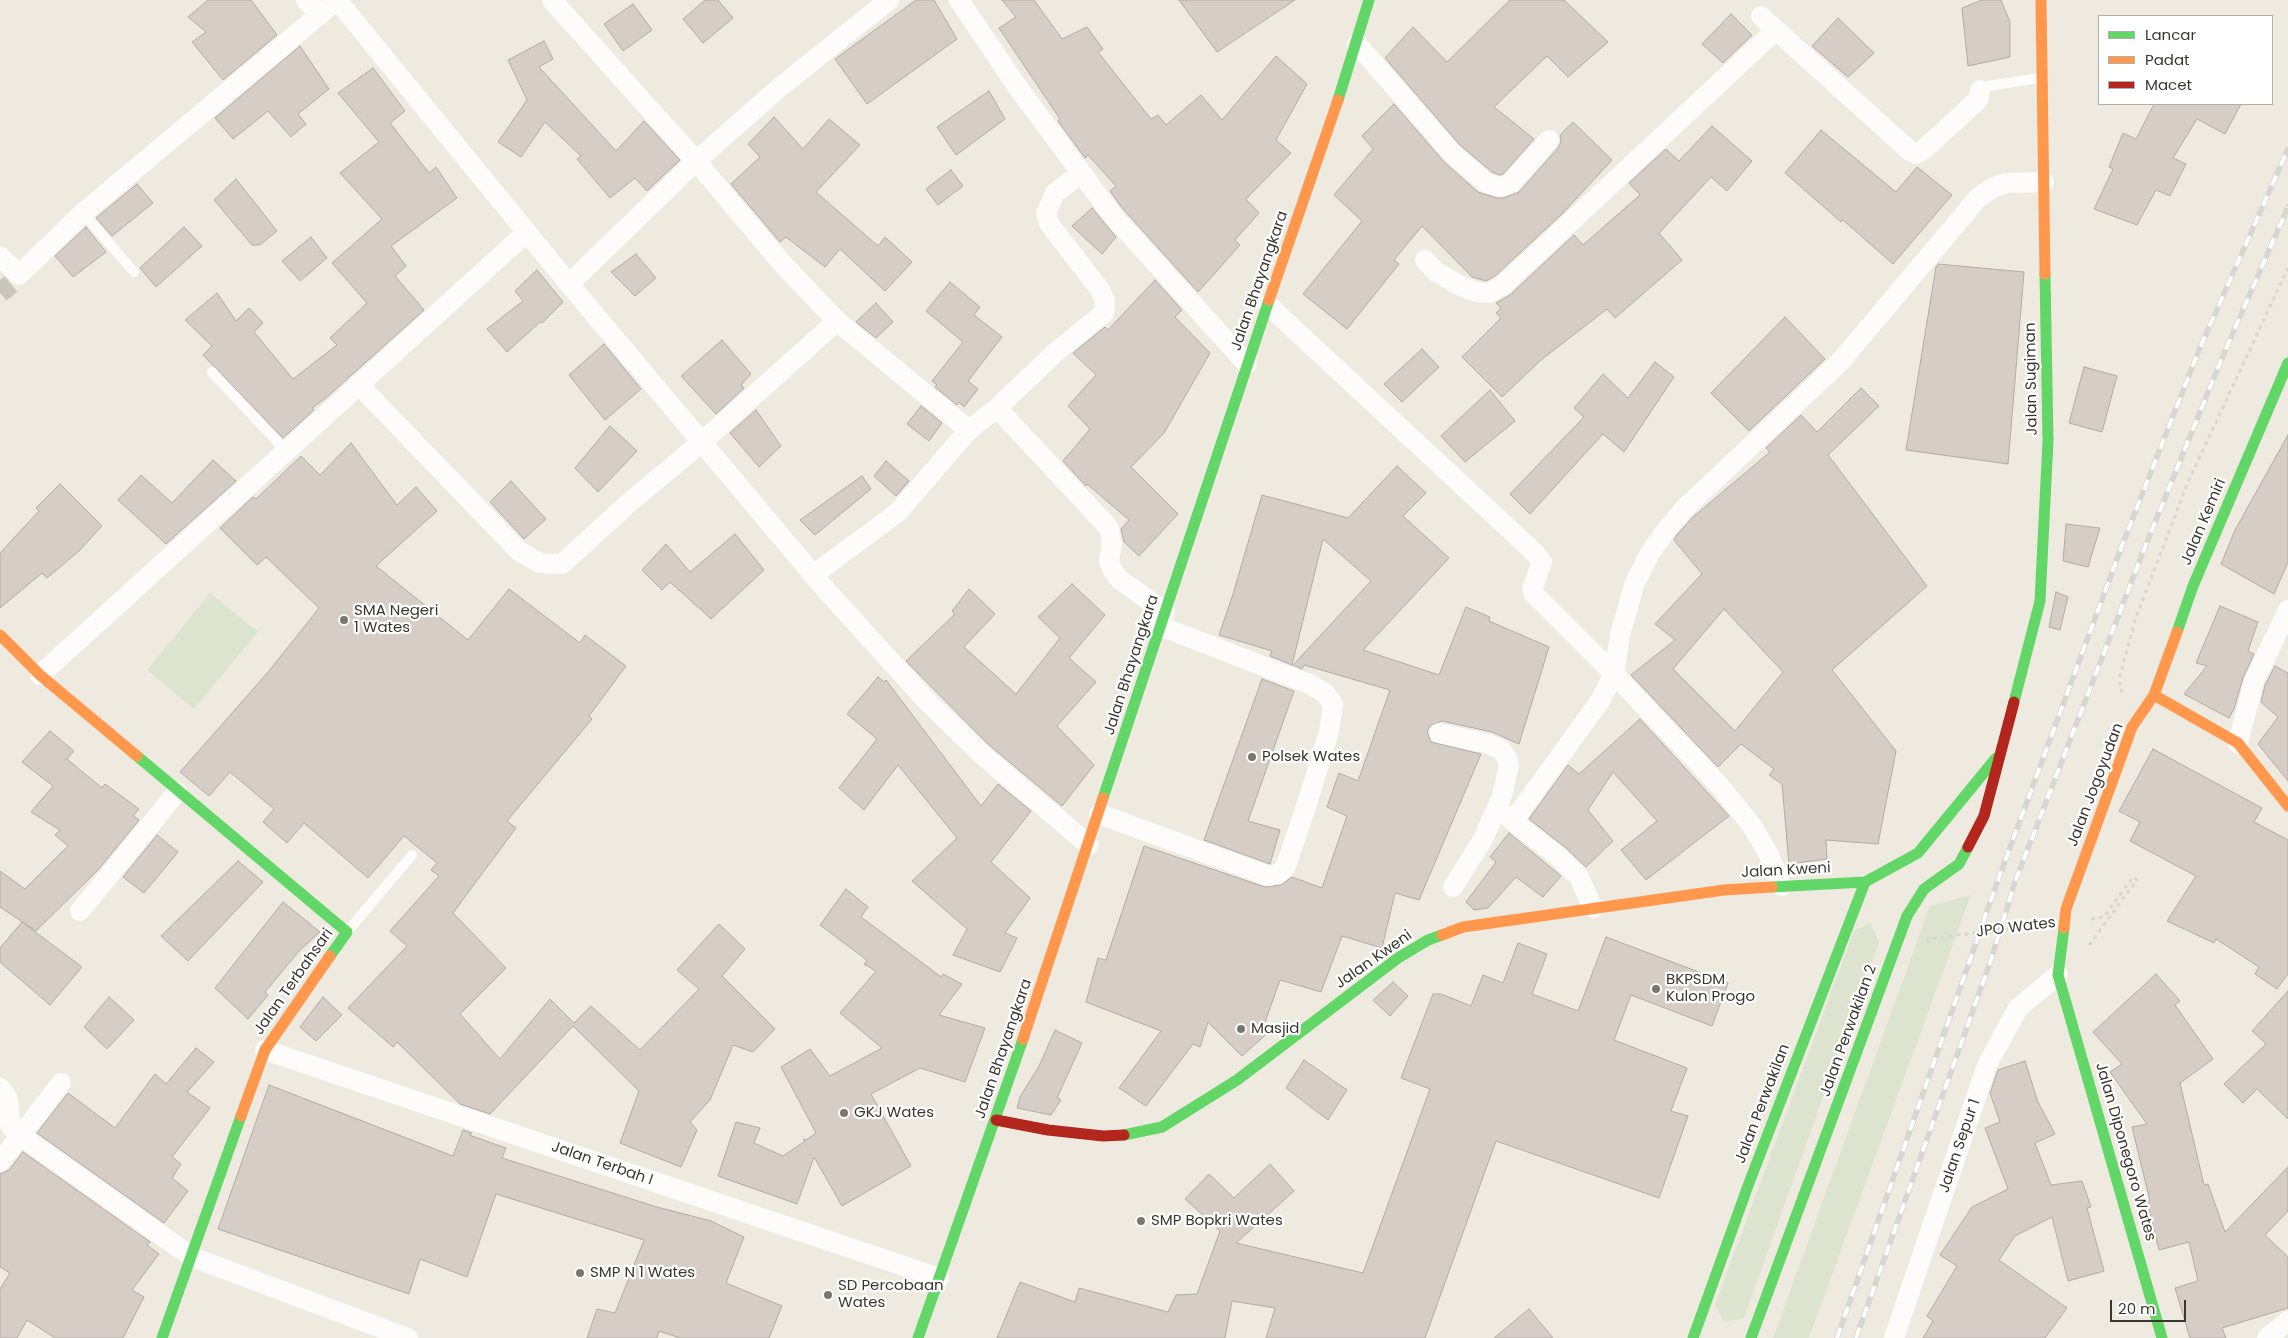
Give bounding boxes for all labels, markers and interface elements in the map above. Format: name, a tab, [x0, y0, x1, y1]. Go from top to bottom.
legend	[2098, 15, 2273, 105]
text: Lancar	[2145, 24, 2196, 45]
text: Padat	[2145, 49, 2190, 70]
text: Macet	[2145, 74, 2192, 95]
street label: Jalan Bhayangkara	[1228, 209, 1292, 353]
street label: Jalan Sugiman	[2022, 322, 2042, 436]
street label: Jalan Kemiri	[2178, 476, 2230, 568]
street label: Jalan Bhayangkara	[1101, 593, 1163, 737]
place label: SMA Negeri 1 Wates	[354, 602, 438, 637]
marker: SMA Negeri 1 Wates	[338, 614, 350, 626]
street label: Jalan Jogoyudan	[2064, 721, 2128, 849]
place label: Polsek Wates	[1262, 748, 1360, 766]
marker: Polsek Wates	[1246, 751, 1258, 763]
street label: Jalan Kweni	[1741, 860, 1831, 882]
street label: JPO Wates	[1975, 914, 2057, 942]
street label: Jalan Terbahsari	[251, 925, 337, 1039]
street label: Jalan Kweni	[1332, 927, 1416, 993]
street label: Jalan Perwakilan 2	[1817, 963, 1881, 1099]
place label: BKPSDM Kulon Progo	[1666, 971, 1755, 1006]
street label: Jalan Bhayangkara	[972, 977, 1036, 1121]
marker: BKPSDM Kulon Progo	[1650, 983, 1662, 995]
place label: Masjid	[1251, 1020, 1299, 1038]
marker: Masjid	[1235, 1023, 1247, 1035]
street label: Jalan Perwakilan	[1732, 1042, 1794, 1166]
street label: Jalan Diponegoro Wates	[2091, 1061, 2159, 1243]
street label: Jalan Sepur 1	[1936, 1097, 1984, 1195]
place label: GKJ Wates	[854, 1104, 934, 1122]
marker: GKJ Wates	[838, 1107, 850, 1119]
street label: Jalan Terbah I	[549, 1138, 655, 1190]
place label: SMP Bopkri Wates	[1151, 1212, 1283, 1230]
marker: SMP Bopkri Wates	[1135, 1215, 1147, 1227]
place label: SMP N 1 Wates	[590, 1264, 695, 1282]
marker: SMP N 1 Wates	[574, 1267, 586, 1279]
place label: SD Percobaan Wates	[838, 1277, 944, 1312]
marker: SD Percobaan Wates	[822, 1289, 834, 1301]
scale bar	[2113, 1290, 2189, 1322]
text: 20 m	[2118, 1298, 2156, 1319]

